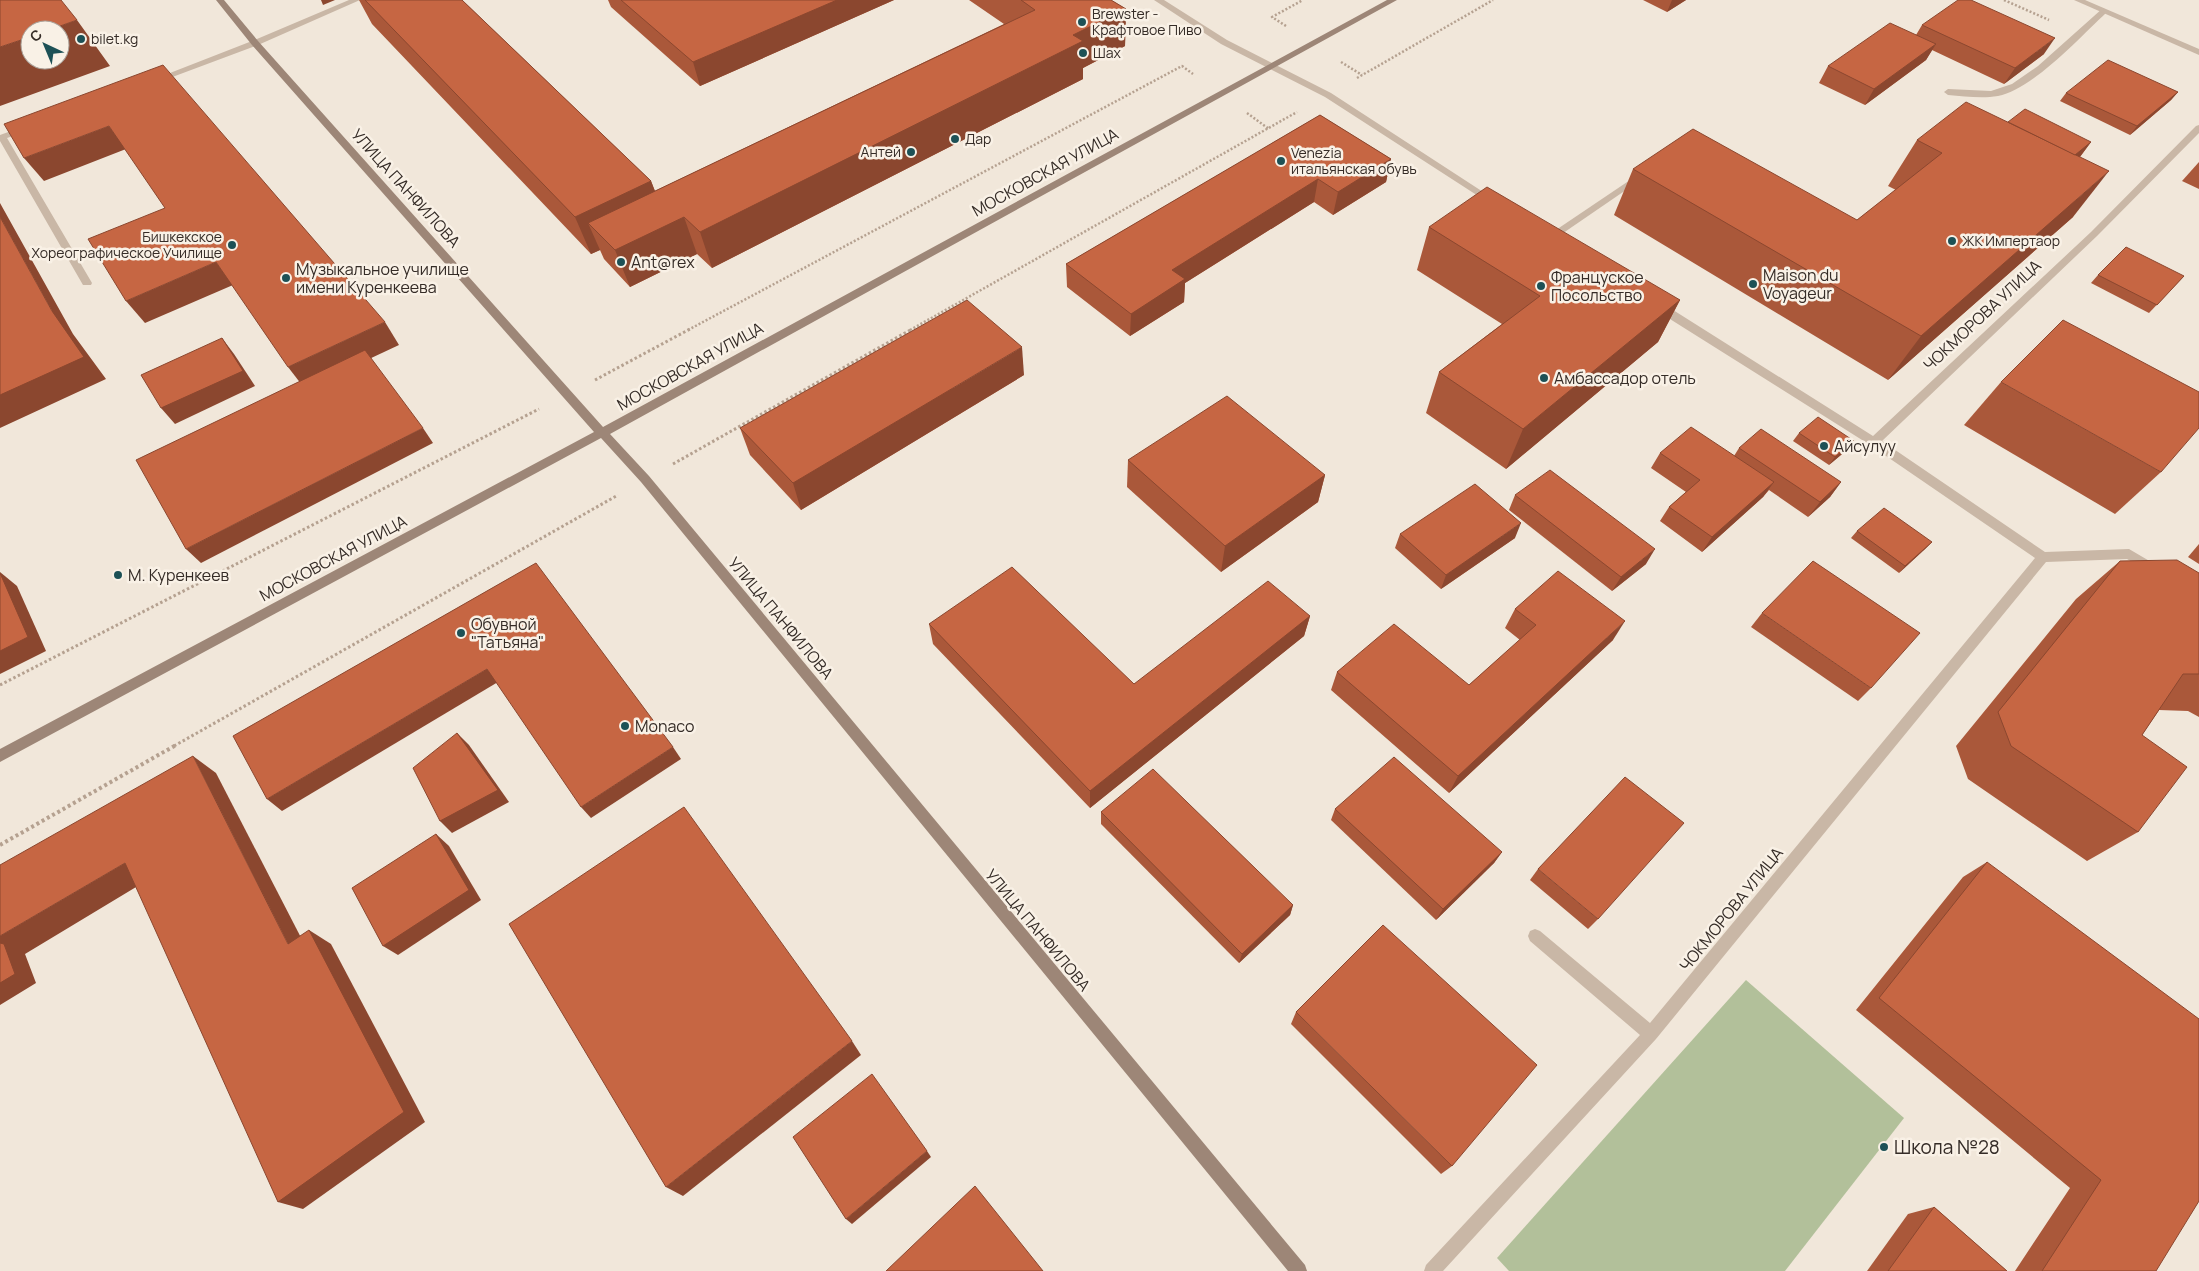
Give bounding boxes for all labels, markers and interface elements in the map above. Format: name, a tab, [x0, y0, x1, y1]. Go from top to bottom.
place label: Brewster - Крафтовое Пиво	[1092, 4, 1202, 39]
marker: Brewster - Крафтовое Пиво	[1076, 16, 1088, 28]
north arrow	[20, 20, 70, 70]
text: С	[25, 25, 46, 46]
place label: bilet.kg	[91, 29, 138, 48]
marker: bilet.kg	[75, 33, 87, 45]
place label: Шах	[1093, 43, 1121, 62]
marker: Шах	[1077, 47, 1089, 59]
street label: МОСКОВСКАЯ УЛИЦА	[968, 123, 1122, 221]
street label: УЛИЦА ПАНФИЛОВА	[347, 124, 465, 252]
place label: Дар	[965, 129, 991, 148]
marker: Дар	[949, 133, 961, 145]
place label: Антей	[861, 142, 901, 161]
place label: Venezia итальянская обувь	[1291, 143, 1417, 178]
marker: Антей	[905, 146, 917, 158]
marker: Venezia итальянская обувь	[1275, 155, 1287, 167]
place label: Бишкекское Хореографическое Училище	[31, 227, 222, 262]
place label: ЖК Импертаор	[1962, 231, 2060, 250]
marker: ЖК Импертаор	[1946, 235, 1958, 247]
marker: Бишкекское Хореографическое Училище	[226, 239, 238, 251]
place label: Ant@rex	[631, 251, 695, 273]
street label: ЧОКМОРОВА УЛИЦА	[1918, 255, 2046, 375]
marker: Ant@rex	[615, 256, 627, 268]
place label: Музыкальное училище имени Куренкеева	[296, 258, 469, 298]
place label: Maison du Voyageur	[1763, 264, 1839, 304]
place label: Француское Посольство	[1551, 266, 1644, 306]
marker: Музыкальное училище имени Куренкеева	[280, 272, 292, 284]
marker: Maison du Voyageur	[1747, 278, 1759, 290]
marker: Француское Посольство	[1535, 280, 1547, 292]
street label: МОСКОВСКАЯ УЛИЦА	[613, 317, 767, 415]
place label: Амбассадор отель	[1554, 367, 1696, 389]
marker: Амбассадор отель	[1538, 372, 1550, 384]
place label: Айсулуу	[1834, 435, 1897, 457]
marker: Айсулуу	[1818, 440, 1830, 452]
street label: МОСКОВСКАЯ УЛИЦА	[256, 510, 410, 606]
street label: УЛИЦА ПАНФИЛОВА	[723, 552, 839, 684]
place label: М. Куренкеев	[128, 564, 230, 586]
marker: М. Куренкеев	[112, 569, 124, 581]
place label: Обувной "Татьяна"	[471, 613, 544, 653]
marker: Обувной "Татьяна"	[455, 627, 467, 639]
place label: Monaco	[635, 715, 694, 737]
marker: Monaco	[619, 720, 631, 732]
street label: ЧОКМОРОВА УЛИЦА	[1674, 842, 1788, 976]
street label: УЛИЦА ПАНФИЛОВА	[980, 864, 1096, 996]
place label: Школа №28	[1894, 1134, 2000, 1160]
marker: Школа №28	[1878, 1141, 1890, 1153]

